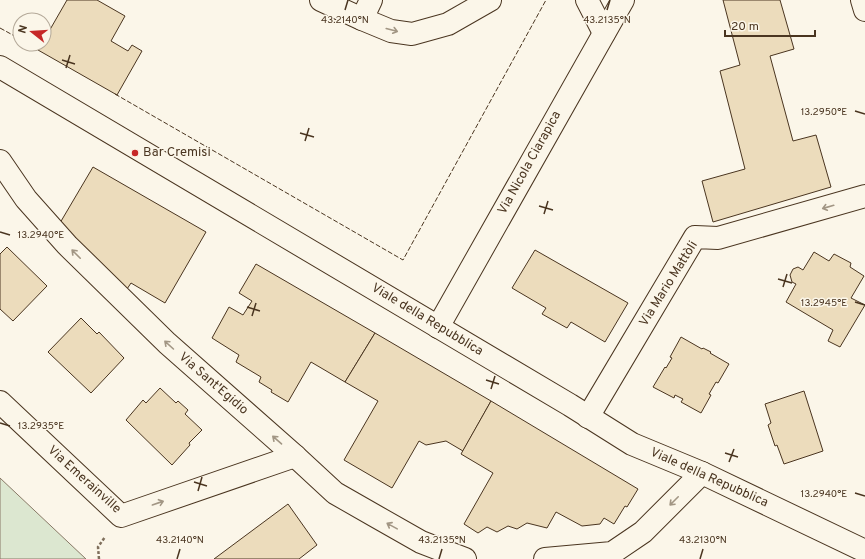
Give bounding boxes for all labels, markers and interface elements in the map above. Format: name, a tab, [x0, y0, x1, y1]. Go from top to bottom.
north arrow	[12, 12, 52, 52]
scale bar	[725, 12, 815, 38]
text: 43.2140°N	[321, 14, 369, 27]
text: 43.2135°N	[583, 14, 631, 27]
text: 20 m	[731, 19, 759, 35]
text: N	[16, 24, 31, 35]
one-way arrow	[386, 27, 399, 35]
text: 13.2950°E	[801, 106, 847, 119]
street label: Via Nicola Ciarapica	[495, 109, 565, 217]
place label: Bar Cremisi	[143, 145, 211, 161]
marker: Bar Cremisi	[130, 148, 140, 158]
one-way arrow	[821, 204, 834, 211]
text: 13.2940°E	[18, 229, 64, 242]
street label: Via Mario Mattòli	[636, 238, 702, 330]
one-way arrow	[71, 249, 81, 259]
street label: Viale della Repubblica	[368, 280, 486, 360]
text: 13.2945°E	[801, 297, 847, 310]
one-way arrow	[164, 341, 174, 350]
street label: Via Sant'Egidio	[175, 349, 251, 419]
text: 13.2935°E	[18, 420, 64, 433]
one-way arrow	[271, 436, 282, 445]
street label: Via Emerainville	[44, 443, 124, 517]
street label: Viale della Repubblica	[647, 445, 771, 511]
text: 13.2940°E	[801, 488, 847, 501]
one-way arrow	[669, 496, 679, 506]
one-way arrow	[152, 499, 164, 507]
one-way arrow	[386, 521, 398, 529]
text: 43.2140°N	[156, 534, 204, 547]
text: 43.2135°N	[418, 534, 466, 547]
text: 43.2130°N	[679, 534, 727, 547]

